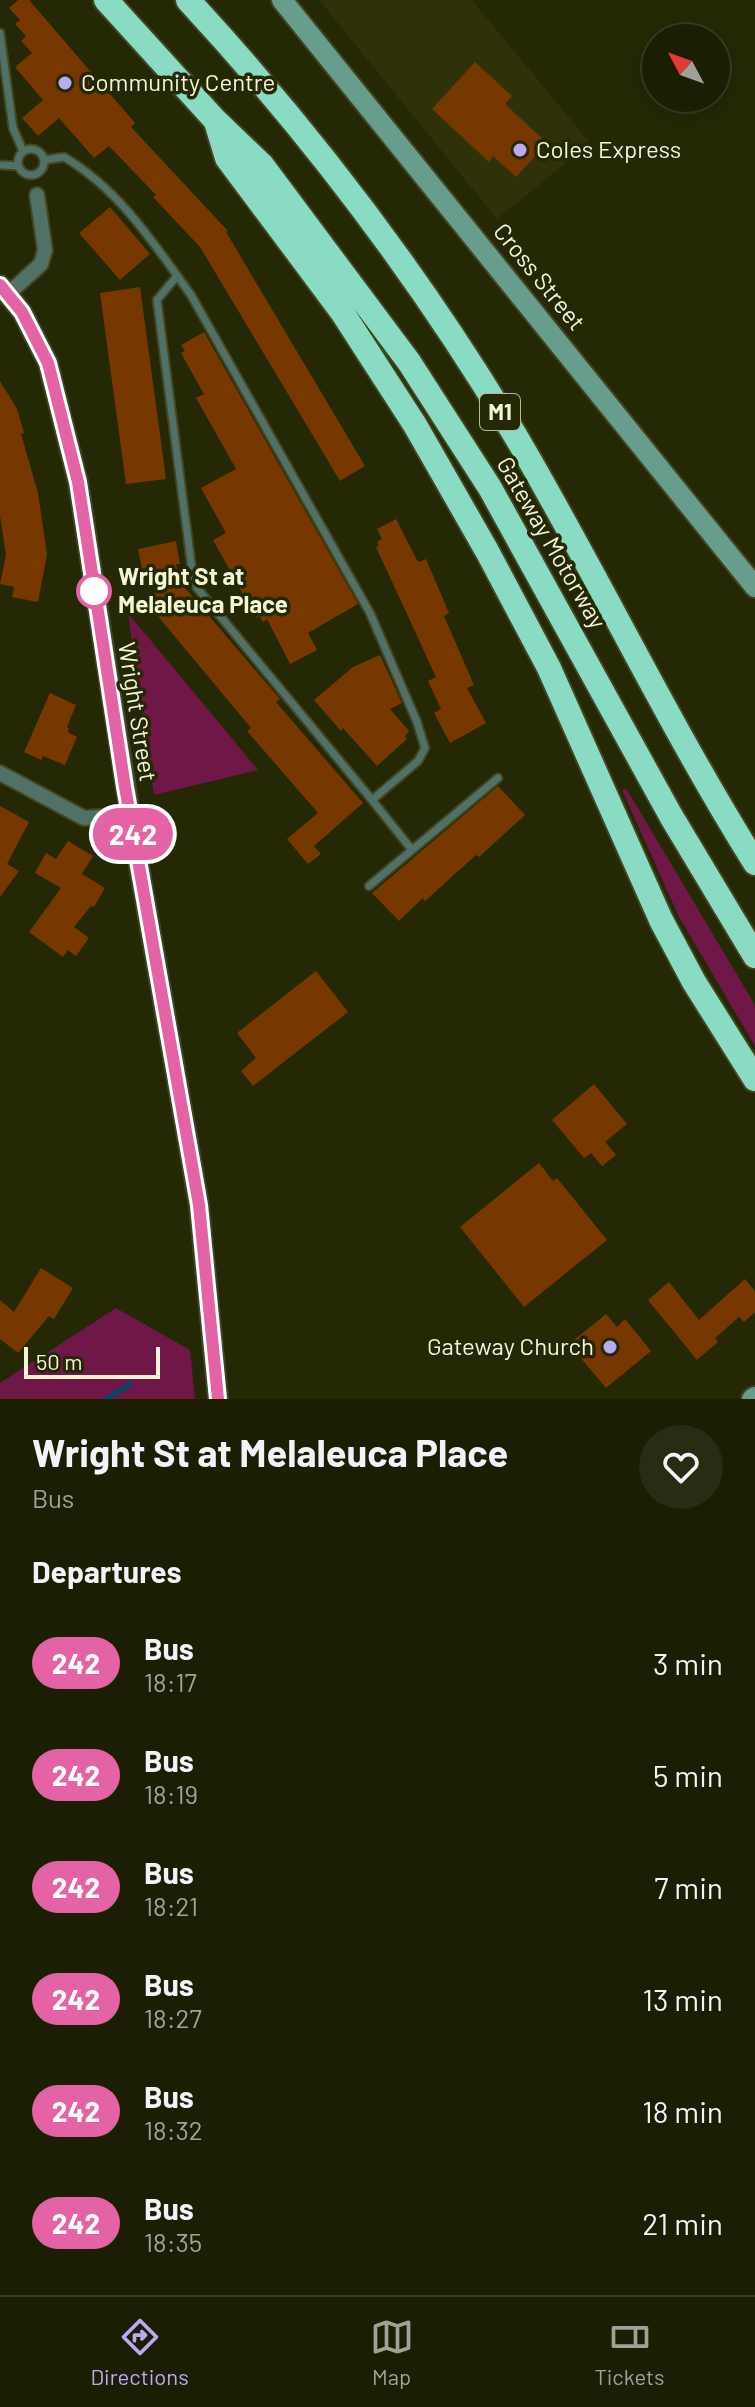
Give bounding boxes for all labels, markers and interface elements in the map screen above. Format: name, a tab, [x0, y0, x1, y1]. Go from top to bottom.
north arrow	[642, 24, 730, 112]
map controls	[642, 24, 730, 112]
place label: Community Centre	[81, 67, 275, 96]
marker: Community Centre	[56, 74, 74, 92]
place label: Coles Express	[536, 134, 681, 163]
marker: Coles Express	[511, 141, 529, 159]
street label: Cross Street	[488, 217, 592, 335]
road number: M1	[480, 394, 520, 430]
street label: Gateway Motorway	[491, 451, 613, 633]
place label: Wright St at Melaleuca Place	[118, 561, 288, 618]
marker: Wright St at Melaleuca Place	[77, 574, 111, 608]
street label: Wright Street	[113, 640, 164, 783]
line badge: 242	[87, 808, 179, 860]
text: 242	[109, 817, 157, 851]
place label: Gateway Church	[427, 1331, 594, 1360]
marker: Gateway Church	[601, 1338, 619, 1356]
scale bar	[24, 1343, 160, 1379]
text: 50 m	[36, 1348, 82, 1374]
button: heart	[639, 1425, 723, 1509]
text: Wright St at Melaleuca Place	[32, 1429, 508, 1475]
text: Bus	[32, 1482, 74, 1513]
text: Departures	[32, 1553, 182, 1589]
text: Bus	[144, 1630, 194, 1666]
text: 3 min	[653, 1645, 723, 1681]
text: 242	[52, 1646, 100, 1680]
text: 18:17	[144, 1666, 197, 1697]
text: Bus	[144, 1742, 194, 1778]
text: 5 min	[653, 1757, 723, 1793]
text: 242	[52, 1758, 100, 1792]
text: 18:19	[144, 1778, 198, 1809]
text: Bus	[144, 1854, 194, 1890]
text: 7 min	[654, 1869, 723, 1905]
text: 242	[52, 1870, 100, 1904]
text: 18:21	[144, 1890, 198, 1921]
text: Bus	[144, 1966, 194, 2002]
text: 13 min	[642, 1981, 723, 2017]
text: 242	[52, 1982, 100, 2016]
text: 18:27	[144, 2002, 202, 2033]
text: Bus	[144, 2078, 194, 2114]
text: 18 min	[642, 2093, 723, 2129]
text: 242	[52, 2094, 100, 2128]
text: 18:32	[144, 2114, 203, 2145]
text: Bus	[144, 2190, 194, 2226]
text: 21 min	[642, 2205, 723, 2241]
text: 242	[52, 2206, 100, 2240]
text: 18:35	[144, 2226, 202, 2257]
tab: Directions	[90, 2315, 189, 2389]
tab: Map	[370, 2315, 414, 2389]
tab: Tickets	[595, 2315, 665, 2389]

